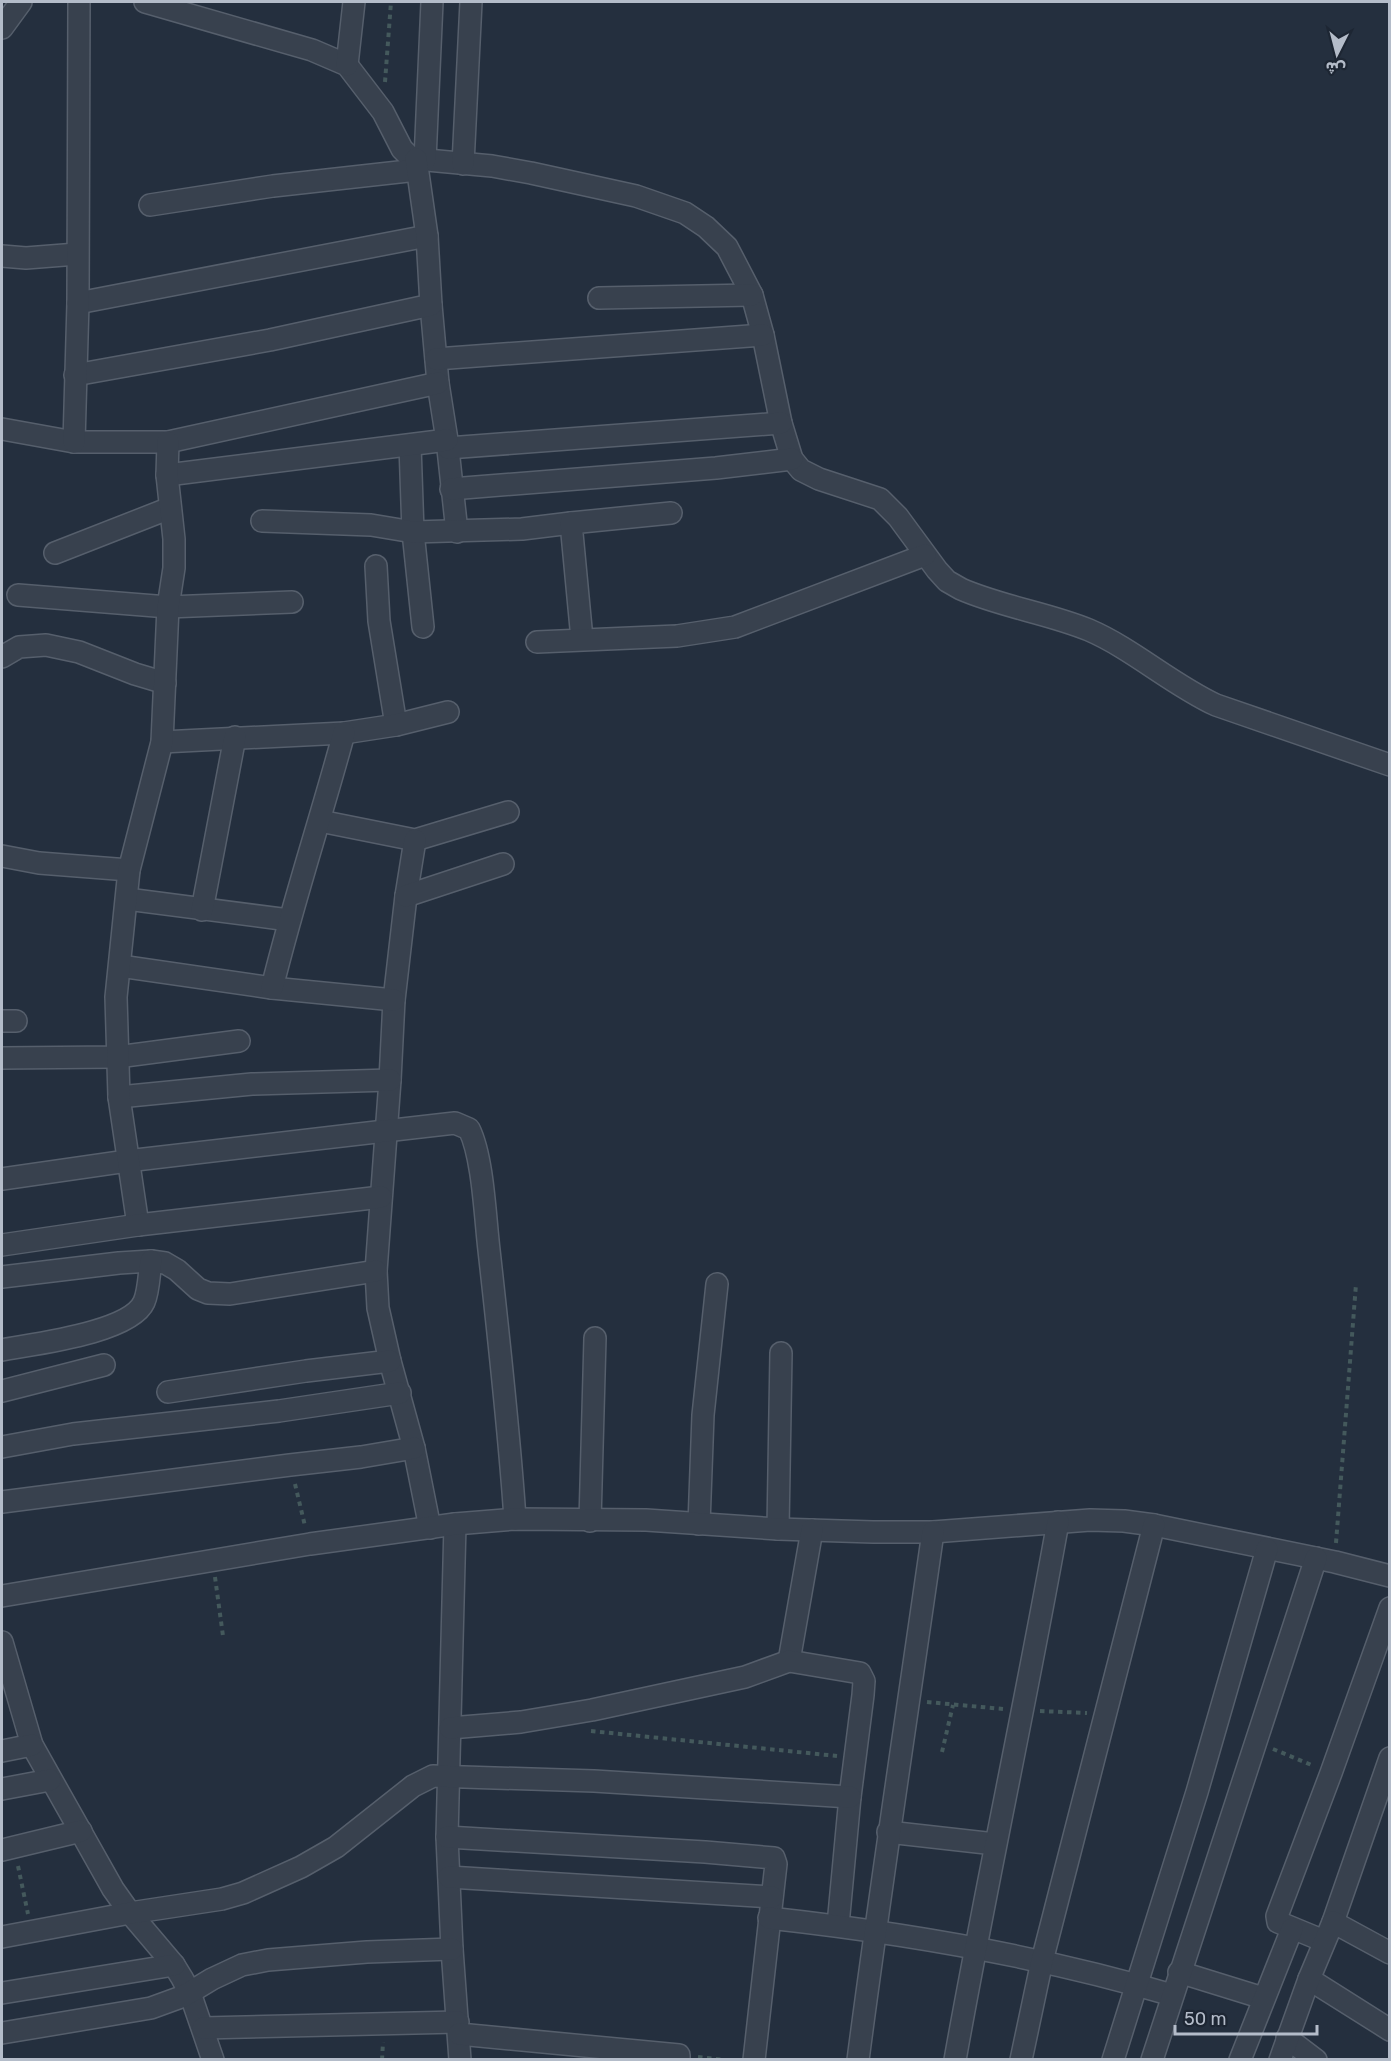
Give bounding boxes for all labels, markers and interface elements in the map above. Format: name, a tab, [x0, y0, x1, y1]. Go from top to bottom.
north arrow	[1307, 24, 1367, 84]
text: ش	[1324, 58, 1347, 79]
scale bar	[1175, 1998, 1318, 2036]
text: 50 m	[1184, 2008, 1227, 2030]

